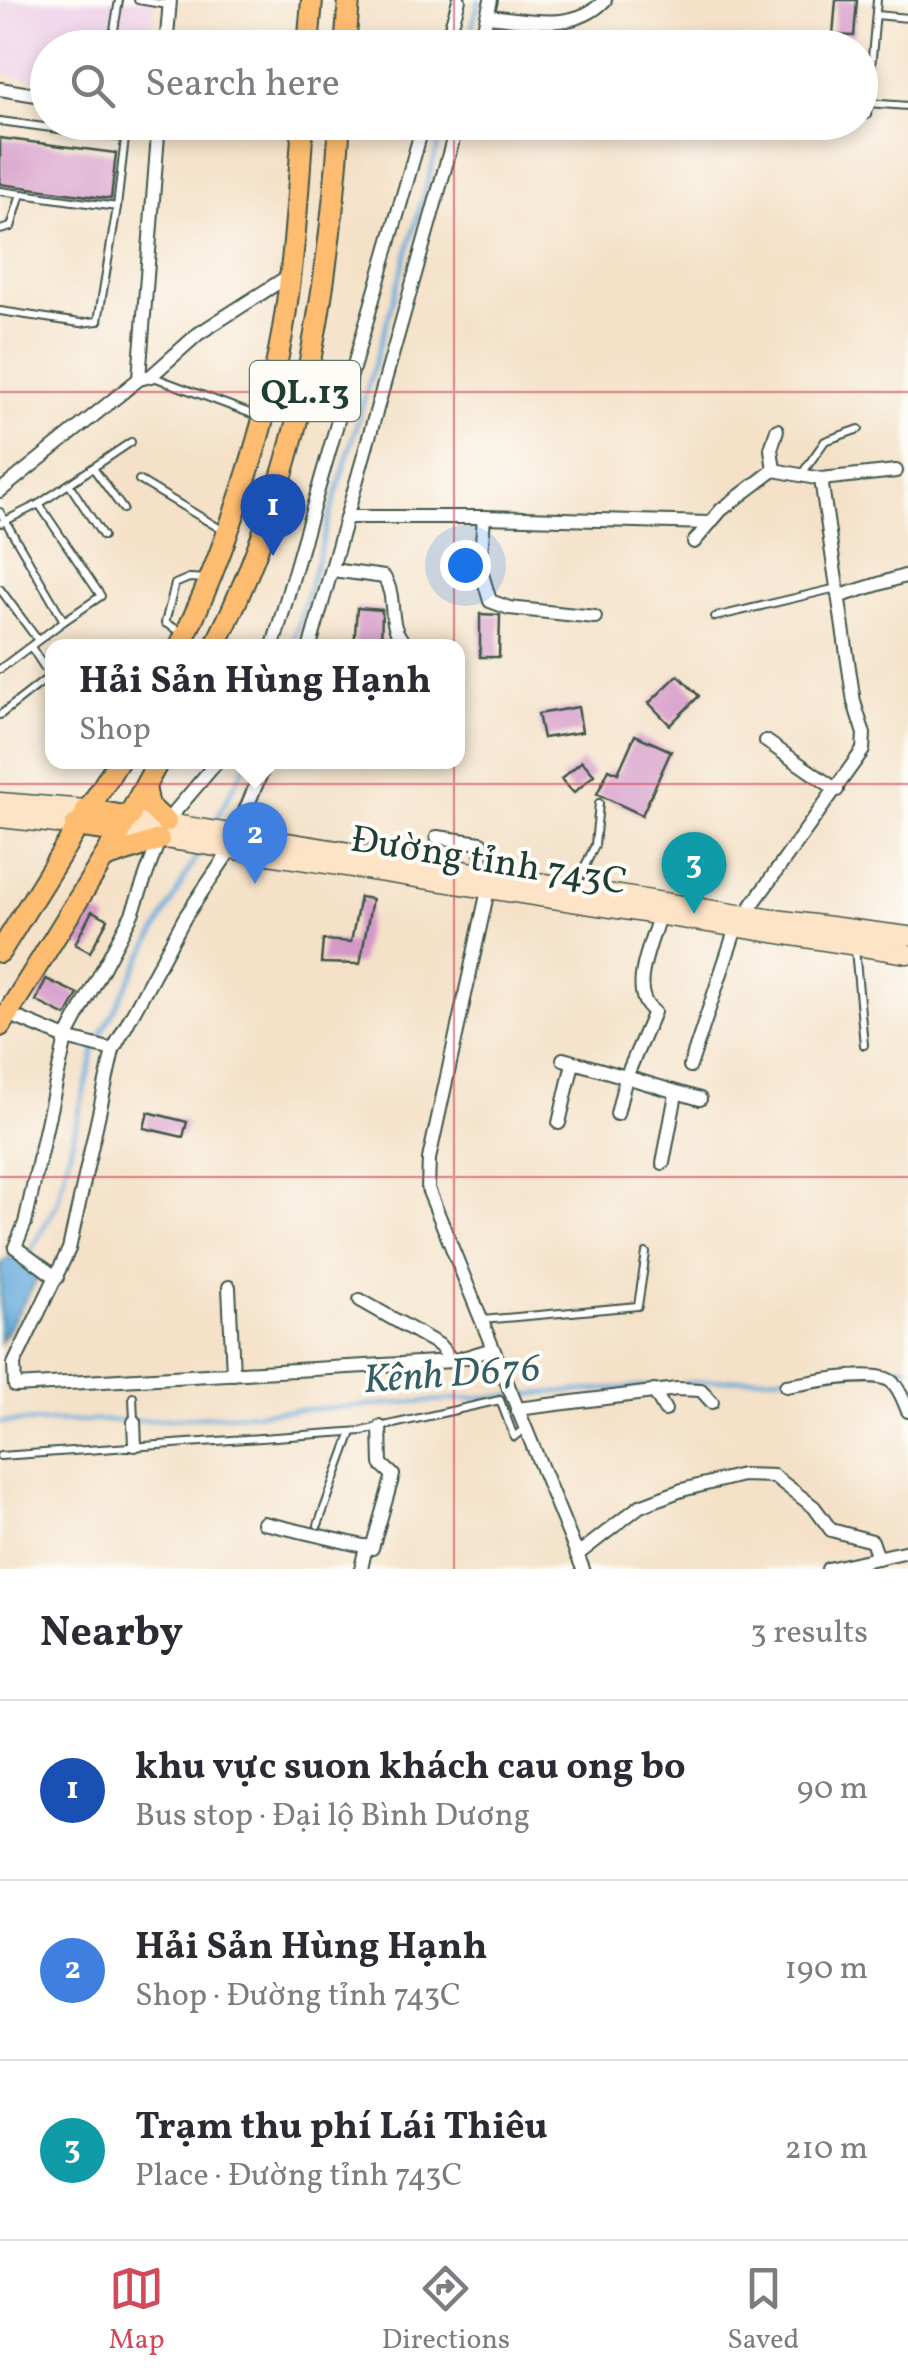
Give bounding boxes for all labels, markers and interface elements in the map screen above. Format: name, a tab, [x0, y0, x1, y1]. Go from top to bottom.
search box	[30, 30, 878, 140]
icon: search	[65, 58, 120, 113]
text: Search here	[145, 59, 340, 112]
road number: QL.13	[250, 361, 360, 421]
pin: 1	[240, 474, 306, 556]
your location	[440, 540, 491, 591]
popup	[45, 639, 465, 769]
text: Hải Sản Hùng Hạnh	[79, 656, 431, 709]
text: Shop	[79, 709, 151, 753]
pin: 2	[222, 802, 288, 884]
street label: Đường tỉnh 743C	[347, 814, 630, 910]
pin: 3	[662, 832, 726, 914]
water label: Kênh D676	[361, 1342, 543, 1410]
text: Nearby	[40, 1605, 183, 1664]
text: 3 results	[750, 1612, 868, 1656]
text: khu vực suon khách cau ong bo	[135, 1742, 686, 1795]
text: 1	[66, 1768, 79, 1812]
text: 90 m	[797, 1768, 868, 1812]
text: Bus stop · Đại lộ Bình Dương	[135, 1795, 530, 1839]
text: Hải Sản Hùng Hạnh	[135, 1922, 487, 1975]
text: 2	[64, 1948, 81, 1992]
text: 190 m	[784, 1948, 868, 1992]
text: Shop · Đường tỉnh 743C	[135, 1975, 461, 2019]
text: Trạm thu phí Lái Thiêu	[135, 2102, 548, 2155]
text: 3	[64, 2128, 81, 2172]
text: 210 m	[784, 2128, 868, 2172]
text: Place · Đường tỉnh 743C	[135, 2155, 462, 2199]
tab: Map	[109, 2261, 165, 2360]
tab: Directions	[382, 2261, 510, 2360]
tab: Saved	[727, 2261, 799, 2360]

